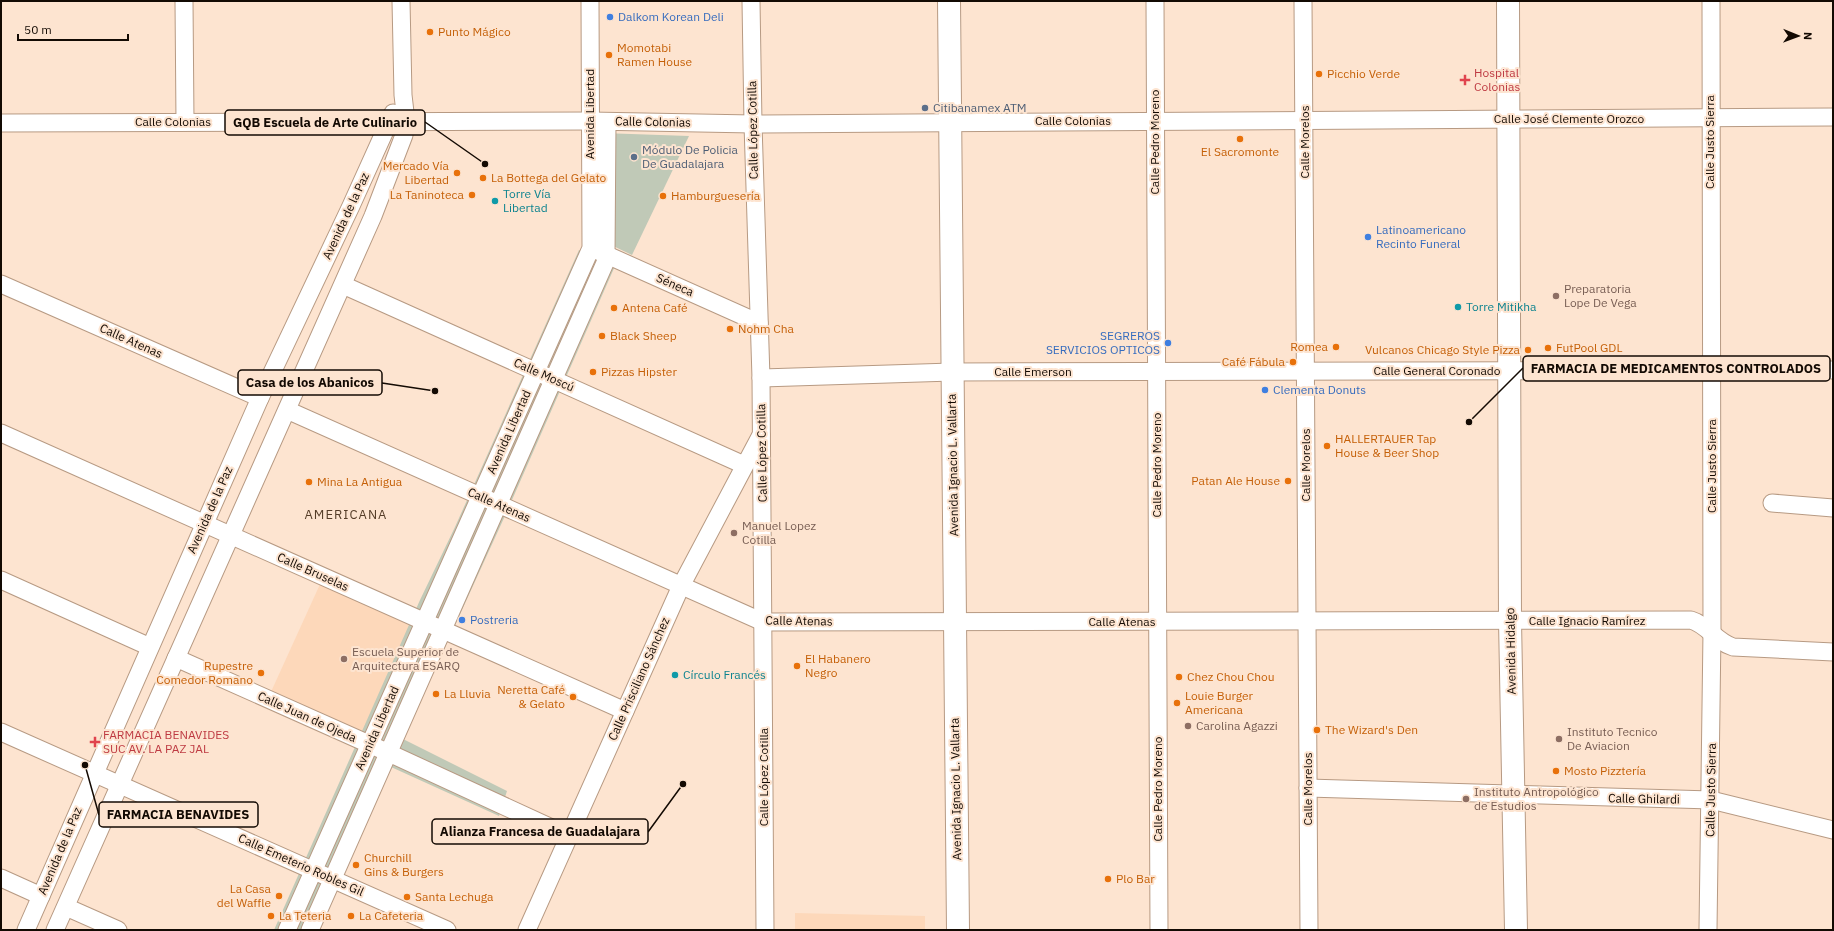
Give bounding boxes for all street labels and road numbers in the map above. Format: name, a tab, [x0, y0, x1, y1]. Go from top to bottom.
street label: Avenida Libertad	[582, 69, 597, 159]
street label: Calle López Cotilla	[744, 80, 761, 179]
street label: Calle Pedro Moreno	[1147, 89, 1162, 195]
street label: Calle Justo Sierra	[1702, 94, 1717, 189]
street label: Calle Morelos	[1297, 105, 1312, 178]
street label: Calle José Clemente Orozco	[1494, 111, 1644, 126]
street label: Calle Colonias	[615, 113, 691, 130]
street label: Calle Colonias	[1035, 113, 1111, 128]
street label: Calle Colonias	[135, 114, 211, 129]
street label: Avenida de la Paz	[319, 170, 372, 262]
street label: Séneca	[654, 270, 697, 300]
street label: Calle Atenas	[97, 320, 165, 361]
street label: Calle Moscú	[511, 354, 577, 395]
street label: Calle General Coronado	[1373, 363, 1501, 378]
street label: Calle Emerson	[994, 364, 1072, 379]
street label: Avenida Libertad	[483, 387, 534, 476]
street label: Avenida Ignacio L. Vallarta	[944, 393, 961, 536]
street label: Calle López Cotilla	[753, 403, 770, 502]
street label: Calle Pedro Moreno	[1149, 412, 1164, 518]
street label: Calle Justo Sierra	[1704, 418, 1719, 513]
street label: Calle Morelos	[1298, 428, 1313, 501]
street label: Avenida de la Paz	[184, 463, 236, 556]
street label: Calle Atenas	[465, 484, 533, 525]
street label: Calle Bruselas	[275, 549, 351, 594]
street label: Avenida Hidalgo	[1502, 607, 1519, 695]
street label: Calle Atenas	[765, 612, 833, 629]
street label: Calle Ignacio Ramírez	[1529, 613, 1646, 628]
street label: Calle Prisciliano Sánchez	[605, 614, 673, 743]
street label: Calle Atenas	[1088, 614, 1156, 629]
street label: Avenida Libertad	[351, 683, 402, 772]
street label: Calle Juan de Ojeda	[255, 688, 359, 745]
street label: Avenida Ignacio L. Vallarta	[947, 717, 964, 860]
street label: Calle López Cotilla	[756, 727, 771, 826]
street label: Calle Pedro Moreno	[1150, 736, 1165, 842]
street label: Calle Justo Sierra	[1702, 742, 1719, 837]
street label: Calle Morelos	[1300, 752, 1315, 825]
street label: Calle Ghilardi	[1608, 790, 1680, 807]
street label: Avenida de la Paz	[34, 804, 85, 897]
street label: Calle Emeterio Robles Gil	[236, 830, 366, 899]

